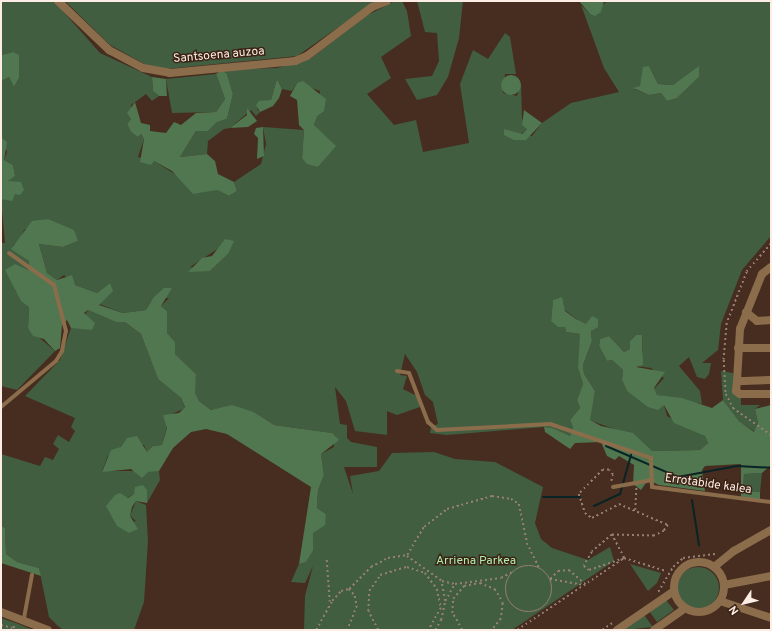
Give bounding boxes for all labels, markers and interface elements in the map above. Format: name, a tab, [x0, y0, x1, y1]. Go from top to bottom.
street label: Santsoena auzoa	[173, 45, 265, 67]
street label: Errotabide kalea	[664, 472, 752, 498]
park label: Arriena Parkea	[436, 555, 516, 569]
north arrow	[724, 583, 764, 623]
text: N	[726, 603, 742, 617]

